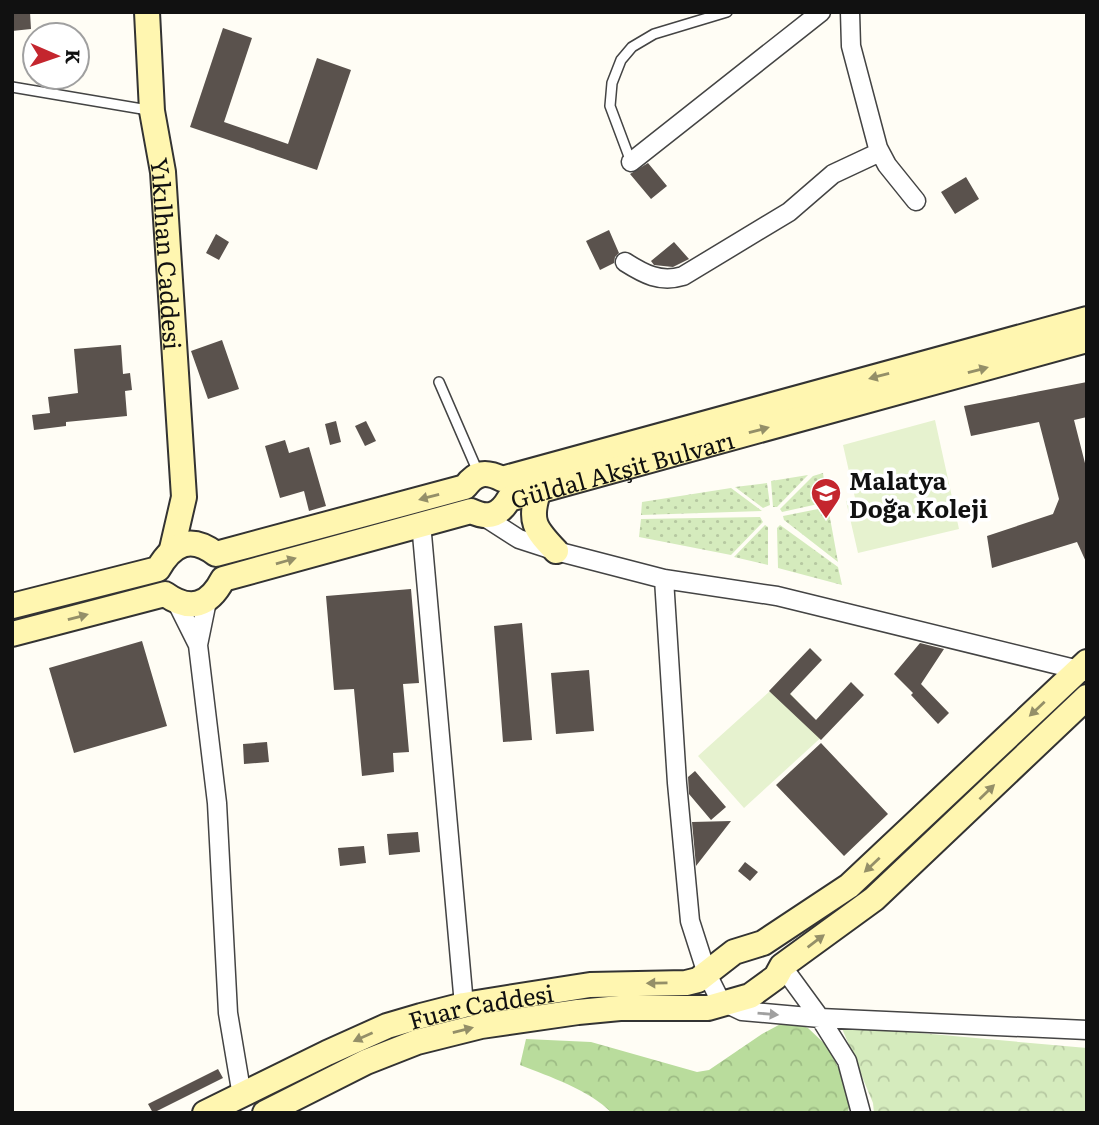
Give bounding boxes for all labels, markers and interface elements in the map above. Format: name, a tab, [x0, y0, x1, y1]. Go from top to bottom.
north arrow	[21, 21, 91, 91]
text: K	[60, 49, 88, 65]
street label: Yıkılhan Caddesi	[143, 155, 192, 351]
one-way arrow	[967, 364, 989, 375]
one-way arrow	[868, 371, 889, 381]
street label: Güldal Akşit Bulvarı	[506, 420, 738, 515]
one-way arrow	[748, 424, 770, 435]
place label: Malatya Doğa Koleji	[849, 462, 988, 525]
school or university icon: Malatya Doğa Koleji	[809, 476, 843, 520]
one-way arrow	[418, 492, 440, 503]
one-way arrow	[275, 556, 296, 566]
one-way arrow	[67, 611, 89, 622]
one-way arrow	[1029, 700, 1046, 716]
one-way arrow	[978, 784, 995, 800]
one-way arrow	[864, 856, 881, 872]
one-way arrow	[806, 934, 825, 948]
street label: Fuar Caddesi	[404, 974, 556, 1036]
one-way arrow	[646, 977, 668, 989]
one-way arrow	[757, 1008, 779, 1019]
one-way arrow	[452, 1024, 474, 1035]
one-way arrow	[353, 1031, 373, 1043]

